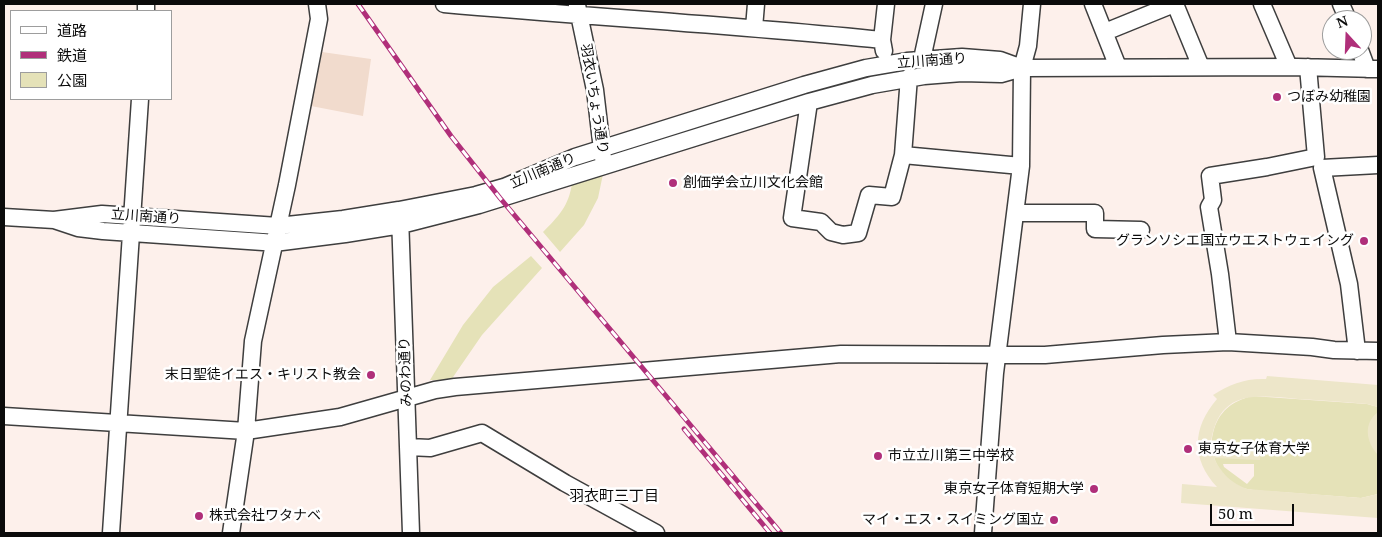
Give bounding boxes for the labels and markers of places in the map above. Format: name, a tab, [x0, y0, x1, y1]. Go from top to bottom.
place label: つぼみ幼稚園	[1287, 89, 1371, 105]
marker: つぼみ幼稚園	[1271, 91, 1283, 103]
place label: 創価学会立川文化会館	[683, 175, 823, 191]
marker: 創価学会立川文化会館	[667, 177, 679, 189]
place label: グランソシエ国立ウエストウェイング	[1116, 233, 1354, 249]
marker: グランソシエ国立ウエストウェイング	[1358, 235, 1370, 247]
place label: 末日聖徒イエス・キリスト教会	[165, 367, 361, 383]
marker: 末日聖徒イエス・キリスト教会	[365, 369, 377, 381]
place label: 東京女子体育大学	[1198, 441, 1310, 457]
marker: 東京女子体育大学	[1182, 443, 1194, 455]
place label: 市立立川第三中学校	[888, 448, 1014, 464]
marker: 市立立川第三中学校	[872, 450, 884, 462]
place label: 東京女子体育短期大学	[944, 481, 1084, 497]
marker: 東京女子体育短期大学	[1088, 483, 1100, 495]
place label: 株式会社ワタナベ	[209, 508, 321, 524]
marker: 株式会社ワタナベ	[193, 510, 205, 522]
place label: マイ・エス・スイミング国立	[862, 512, 1044, 528]
marker: マイ・エス・スイミング国立	[1048, 514, 1060, 526]

